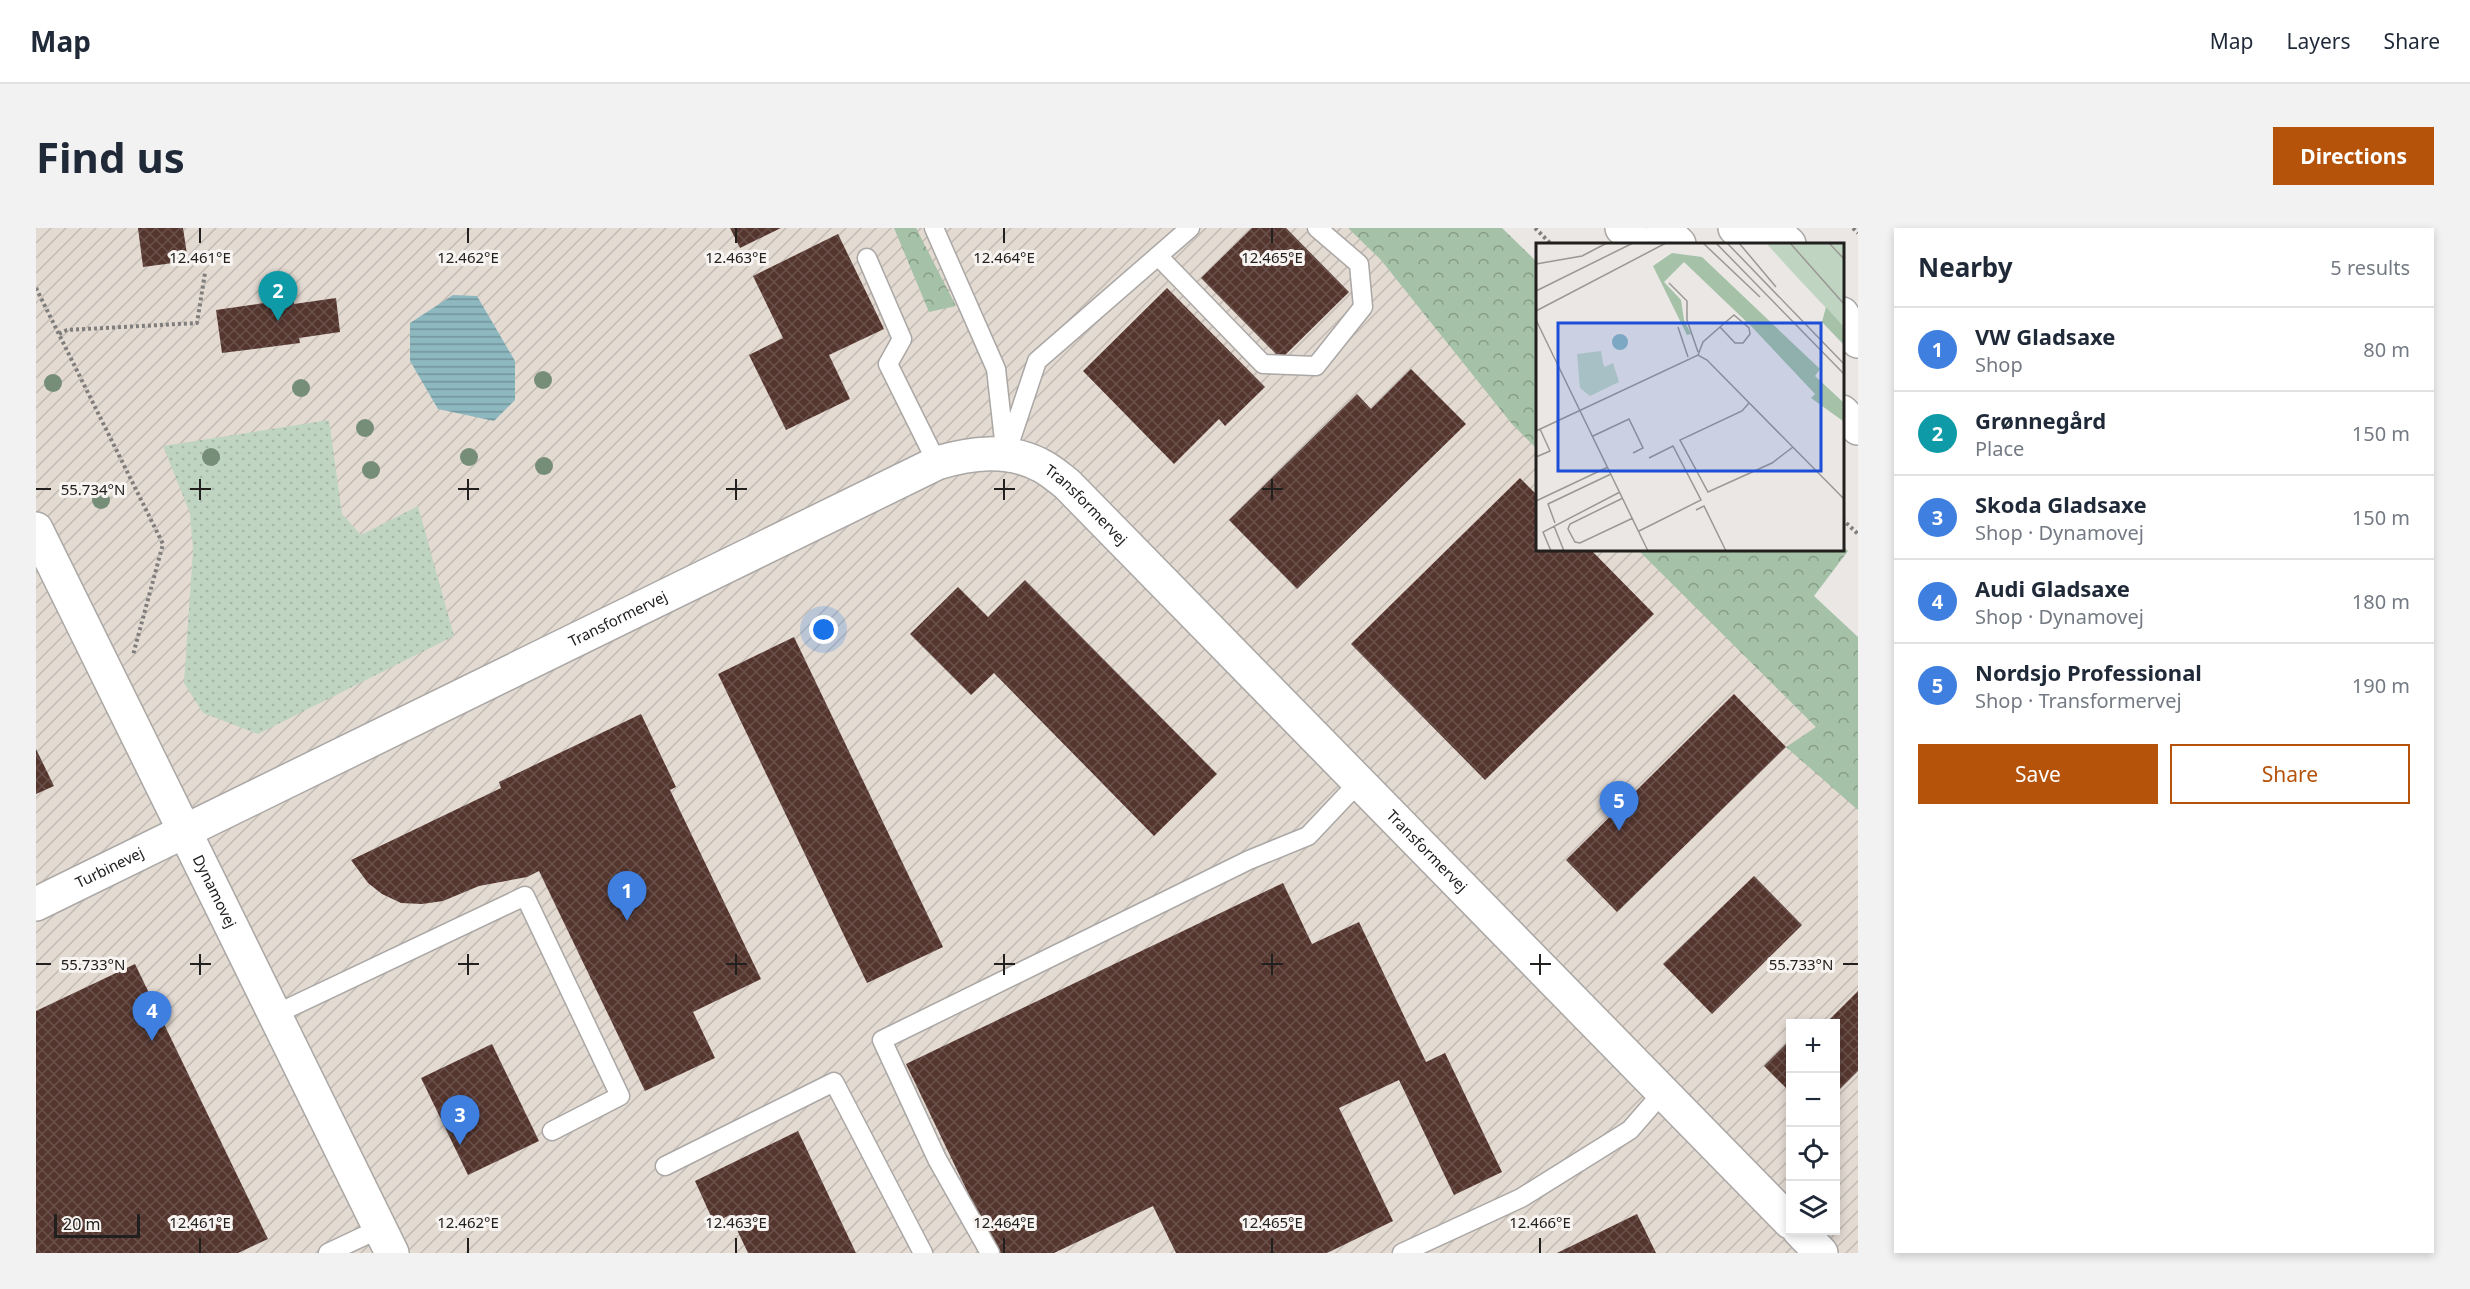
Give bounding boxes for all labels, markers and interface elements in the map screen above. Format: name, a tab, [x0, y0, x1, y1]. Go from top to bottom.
text: Map	[30, 22, 91, 60]
text: Map	[2210, 27, 2254, 55]
text: Layers	[2287, 27, 2351, 55]
text: Share	[2384, 27, 2440, 55]
button: Directions	[2273, 127, 2434, 185]
text: Find us	[36, 128, 185, 185]
inset map	[1536, 243, 1843, 550]
text: 12.461°E	[169, 247, 231, 267]
text: 12.462°E	[437, 247, 499, 267]
text: 12.463°E	[705, 247, 767, 267]
text: 12.464°E	[973, 247, 1035, 267]
text: 12.465°E	[1241, 247, 1303, 267]
text: Nearby	[1918, 249, 2013, 285]
text: 5 results	[2330, 254, 2410, 281]
pin: 2	[258, 272, 298, 321]
text: VW Gladsaxe	[1975, 321, 2116, 351]
text: 1	[1932, 336, 1943, 363]
text: 80 m	[2363, 336, 2410, 363]
text: Shop	[1975, 351, 2023, 378]
text: Grønnegård	[1975, 405, 2106, 435]
text: 2	[1932, 420, 1943, 447]
text: 150 m	[2352, 420, 2410, 447]
text: Place	[1975, 435, 2024, 462]
street label: Transformervej	[1041, 459, 1132, 549]
text: 55.734°N	[61, 479, 125, 499]
text: Skoda Gladsaxe	[1975, 489, 2147, 519]
text: 3	[1932, 504, 1943, 531]
text: 150 m	[2352, 504, 2410, 531]
text: Shop · Dynamovej	[1975, 519, 2144, 546]
text: Audi Gladsaxe	[1975, 573, 2130, 603]
street label: Transformervej	[565, 586, 670, 651]
text: 4	[1932, 588, 1943, 615]
text: 180 m	[2352, 588, 2410, 615]
text: Shop · Dynamovej	[1975, 603, 2144, 630]
your location	[809, 615, 838, 644]
text: Nordsjo Professional	[1975, 657, 2202, 687]
text: 5	[1932, 672, 1943, 699]
text: 190 m	[2352, 672, 2410, 699]
text: Shop · Transformervej	[1975, 687, 2182, 714]
button: Save	[1918, 744, 2158, 804]
button: Share	[2170, 744, 2410, 804]
pin: 5	[1600, 782, 1638, 831]
street label: Transformervej	[1383, 805, 1472, 896]
street label: Turbinevej	[72, 842, 147, 892]
street label: Dynamovej	[189, 851, 242, 931]
pin: 1	[608, 872, 646, 921]
text: 55.733°N	[61, 954, 125, 974]
text: 55.733°N	[1769, 954, 1833, 974]
pin: 4	[132, 992, 172, 1041]
map controls	[1786, 1019, 1840, 1235]
button: +	[1786, 1019, 1840, 1073]
button: −	[1786, 1073, 1840, 1127]
pin: 3	[440, 1096, 480, 1145]
button: locate	[1786, 1127, 1840, 1181]
button: layers	[1786, 1181, 1840, 1235]
scale bar	[54, 1211, 140, 1238]
text: 12.461°E	[169, 1212, 231, 1232]
text: 12.462°E	[437, 1212, 499, 1232]
text: 12.463°E	[705, 1212, 767, 1232]
text: 12.464°E	[973, 1212, 1035, 1232]
text: 12.465°E	[1241, 1212, 1303, 1232]
text: 12.466°E	[1509, 1212, 1571, 1232]
text: 20 m	[63, 1213, 100, 1235]

